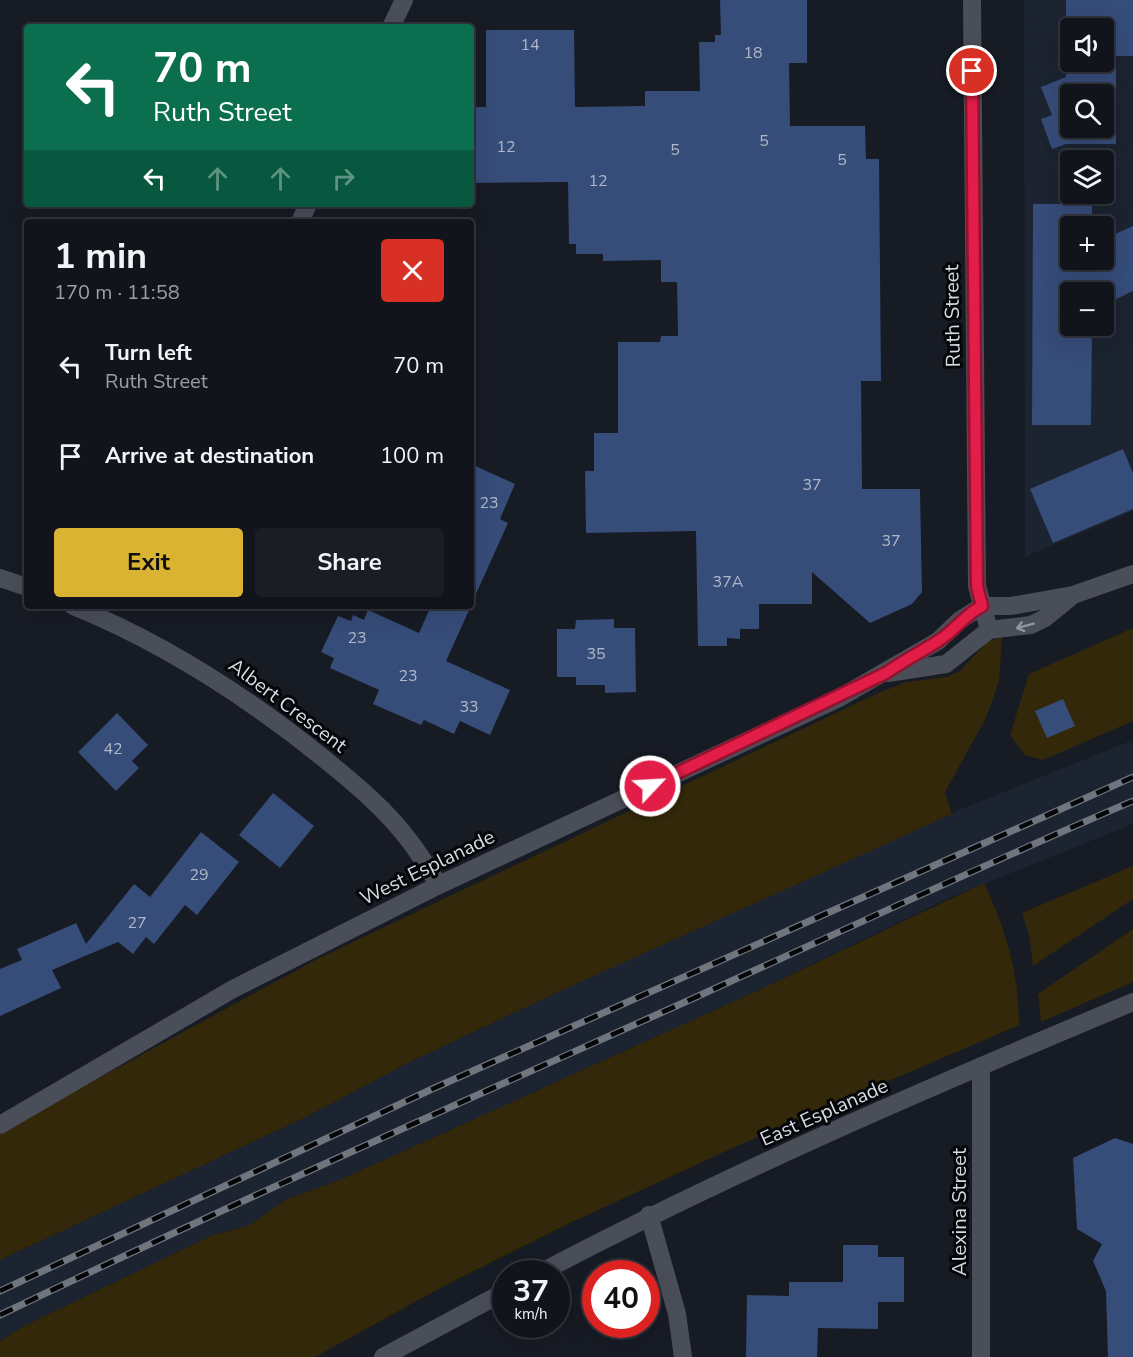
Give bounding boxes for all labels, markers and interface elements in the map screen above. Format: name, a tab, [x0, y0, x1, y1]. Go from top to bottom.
map controls	[1060, 18, 1114, 336]
button: sound	[1060, 18, 1114, 72]
house number: 14	[520, 34, 540, 56]
text: 70 m	[153, 40, 252, 97]
house number: 18	[743, 42, 763, 64]
pin	[946, 45, 997, 96]
icon: left	[54, 48, 132, 126]
icon: arrive	[955, 54, 988, 87]
button: search	[1060, 84, 1114, 138]
text: Ruth Street	[153, 94, 292, 131]
house number: 5	[759, 130, 769, 152]
house number: 12	[496, 136, 516, 158]
house number: 5	[670, 139, 680, 161]
house number: 5	[837, 149, 847, 171]
button: layers	[1060, 150, 1114, 204]
icon: left	[138, 162, 171, 195]
icon: ahead	[201, 162, 234, 195]
icon: ahead	[264, 162, 297, 195]
icon: right	[327, 162, 360, 195]
house number: 12	[588, 170, 608, 192]
button: +	[1060, 216, 1114, 270]
text: 1 min	[54, 232, 147, 281]
button: close	[381, 239, 444, 302]
street label: Ruth Street	[938, 263, 967, 368]
text: 170 m · 11:58	[54, 279, 180, 306]
button: −	[1060, 282, 1114, 336]
text: Turn left	[105, 338, 192, 368]
icon: left	[54, 350, 87, 383]
text: 70 m	[393, 351, 444, 381]
text: Ruth Street	[105, 368, 208, 395]
icon: arrive	[54, 440, 87, 473]
text: Arrive at destination	[105, 441, 314, 471]
text: 100 m	[380, 441, 444, 471]
house number: 37	[802, 474, 822, 496]
house number: 23	[479, 492, 499, 514]
button: Exit	[54, 528, 243, 597]
button: Share	[255, 528, 444, 597]
house number: 37	[881, 530, 901, 552]
house number: 37A	[713, 571, 744, 593]
one-way arrow	[1016, 620, 1035, 632]
house number: 23	[347, 627, 367, 649]
house number: 35	[586, 643, 606, 665]
street label: Albert Crescent	[223, 652, 353, 759]
house number: 23	[398, 665, 418, 687]
house number: 33	[459, 696, 479, 718]
house number: 42	[103, 738, 123, 760]
position arrow	[618, 754, 682, 818]
street label: West Esplanade	[355, 823, 499, 912]
house number: 29	[189, 864, 209, 886]
house number: 27	[127, 912, 147, 934]
street label: East Esplanade	[756, 1072, 892, 1153]
street label: Alexina Street	[946, 1147, 973, 1276]
speed limit sign: 40	[582, 1260, 660, 1338]
text: 37	[513, 1271, 549, 1312]
text: km/h	[514, 1304, 548, 1324]

